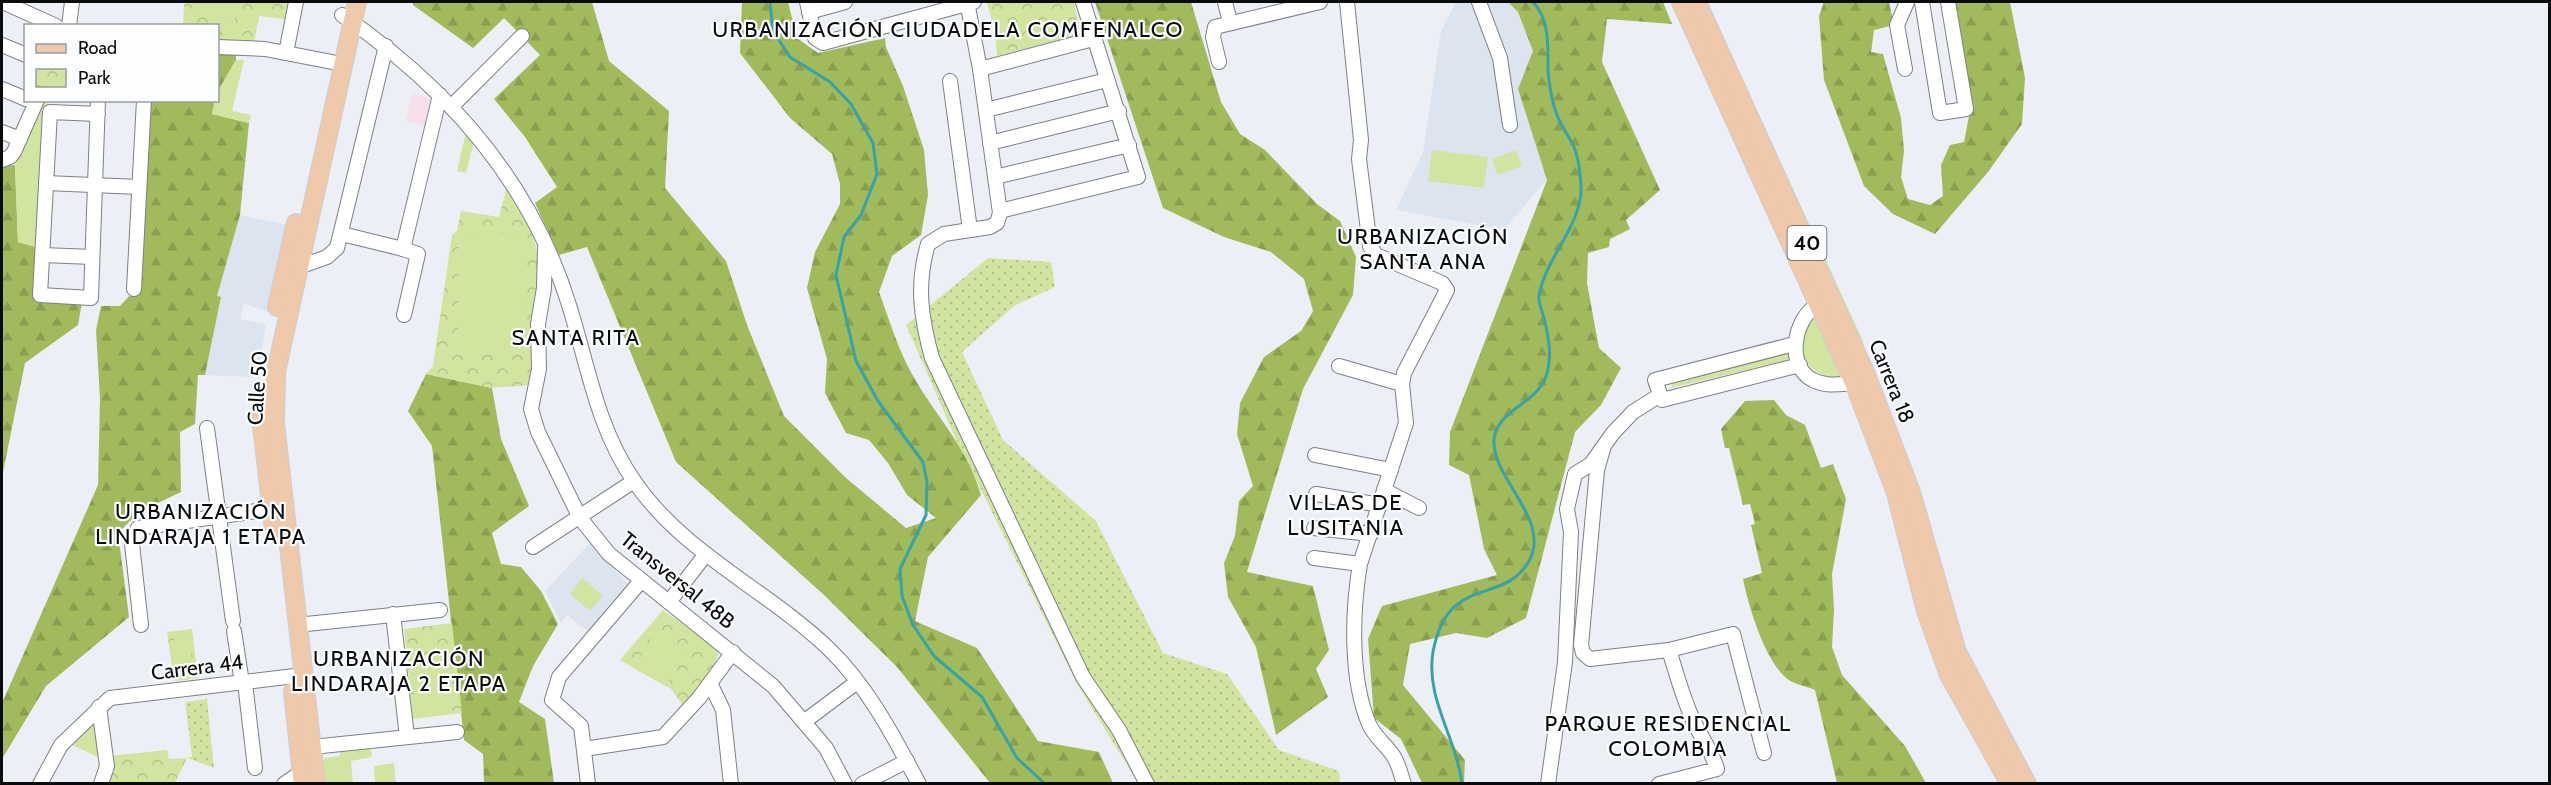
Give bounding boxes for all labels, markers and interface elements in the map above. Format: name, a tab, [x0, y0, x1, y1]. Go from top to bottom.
district label: URBANIZACIÓN CIUDADELA COMFENALCO	[712, 16, 1184, 43]
legend	[24, 24, 219, 102]
text: Road	[78, 37, 117, 59]
text: Park	[78, 67, 111, 89]
district label: URBANIZACIÓN SANTA ANA	[1337, 223, 1509, 275]
road number: 40	[1788, 226, 1826, 260]
district label: SANTA RITA	[512, 324, 640, 351]
street label: Carrera 18	[1864, 336, 1920, 426]
street label: Calle 50	[242, 350, 272, 426]
district label: VILLAS DE LUSITANIA	[1287, 489, 1405, 541]
district label: URBANIZACIÓN LINDARAJA 1 ETAPA	[95, 498, 307, 550]
street label: Transversal 48B	[616, 526, 740, 634]
district label: URBANIZACIÓN LINDARAJA 2 ETAPA	[291, 645, 507, 697]
street label: Carrera 44	[150, 649, 244, 685]
district label: PARQUE RESIDENCIAL COLOMBIA	[1545, 710, 1791, 762]

